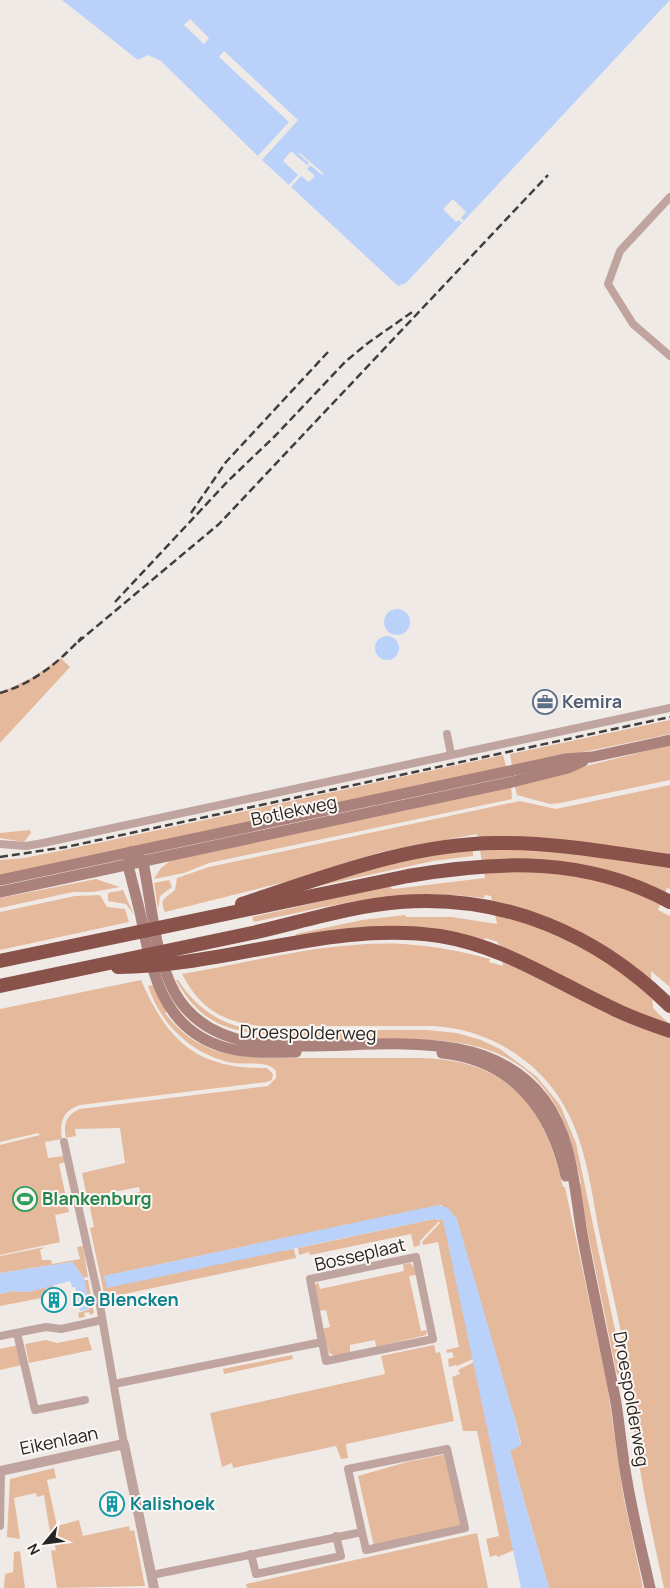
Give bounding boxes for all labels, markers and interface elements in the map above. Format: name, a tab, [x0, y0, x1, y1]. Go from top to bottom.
office icon: Kemira	[532, 689, 558, 715]
place label: Kemira	[562, 689, 622, 713]
street label: Botlekweg	[249, 789, 339, 831]
street label: Droespolderweg	[239, 1019, 377, 1045]
sports icon: Blankenburg	[12, 1186, 38, 1212]
place label: Blankenburg	[42, 1186, 152, 1210]
street label: Bosseplaat	[312, 1232, 408, 1276]
building icon: De Blencken	[41, 1287, 67, 1313]
place label: De Blencken	[72, 1287, 179, 1311]
street label: Droespolderweg	[608, 1329, 656, 1468]
street label: Eikenlaan	[18, 1420, 100, 1460]
building icon: Kalishoek	[99, 1491, 125, 1517]
place label: Kalishoek	[130, 1491, 216, 1515]
north arrow	[20, 1518, 70, 1568]
text: N	[22, 1541, 44, 1559]

